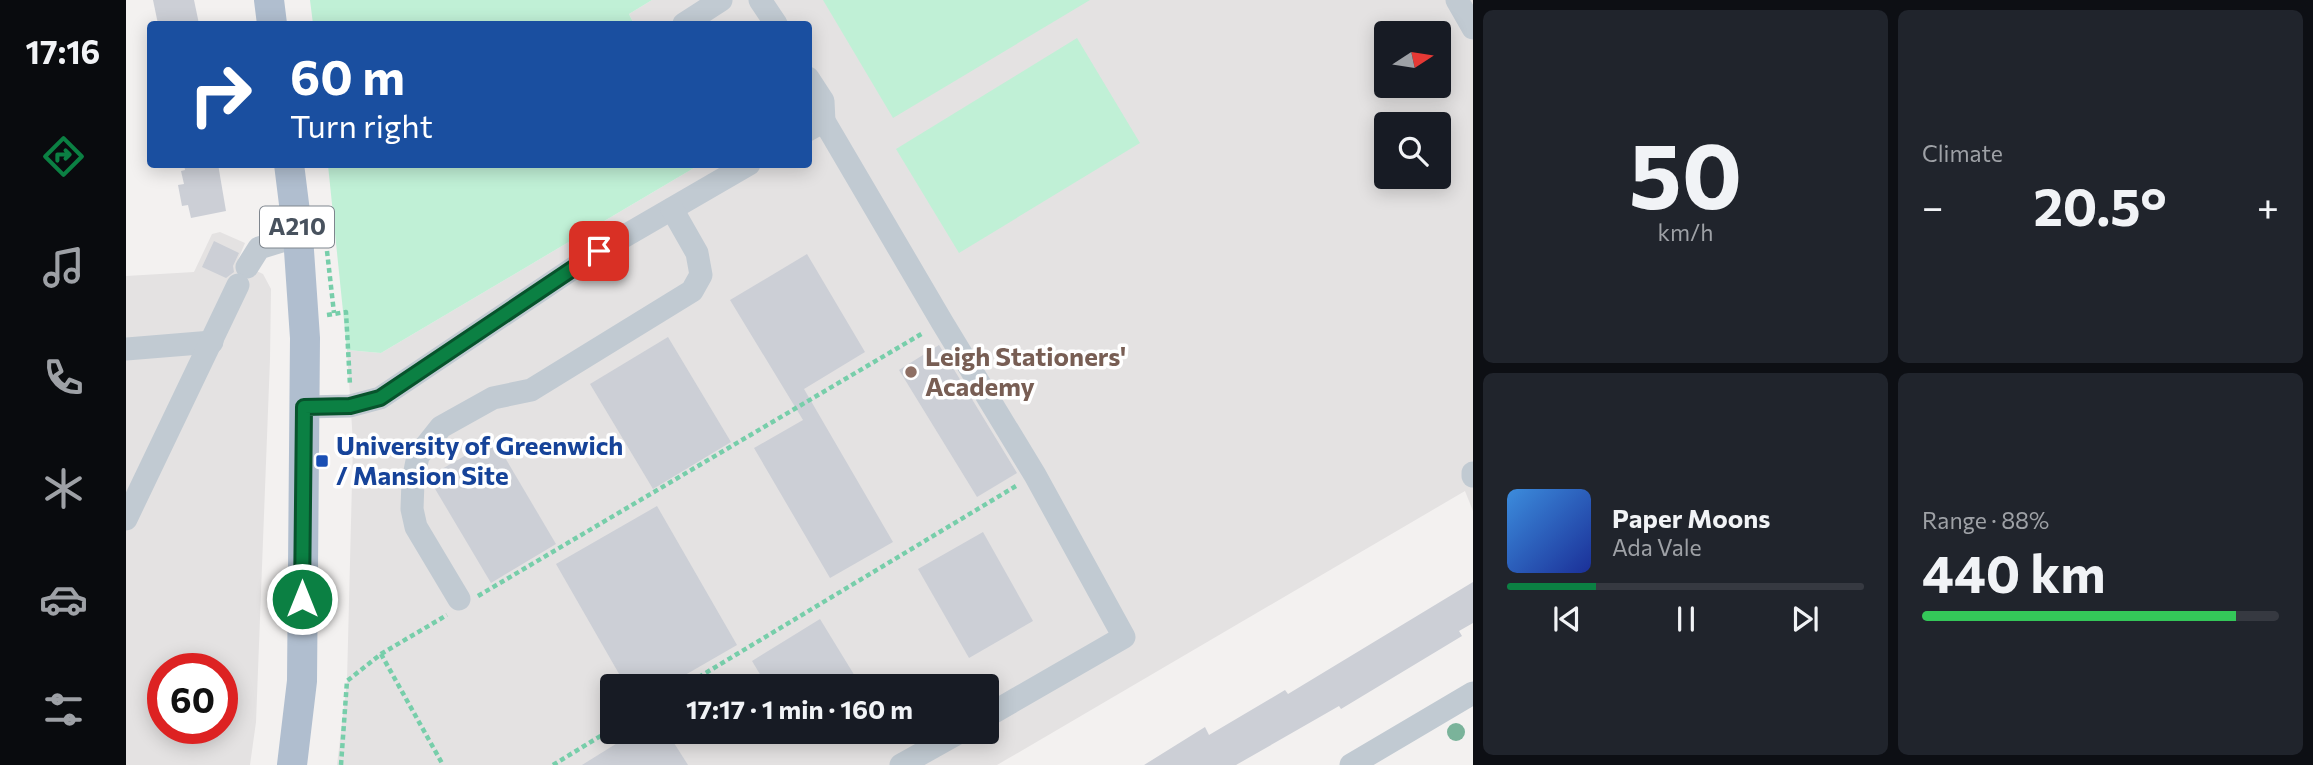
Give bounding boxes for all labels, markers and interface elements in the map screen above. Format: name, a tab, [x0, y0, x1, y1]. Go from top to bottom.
north arrow	[1374, 21, 1451, 98]
map controls	[1374, 21, 1451, 189]
text: 17:16	[26, 31, 100, 71]
text: 60 m	[290, 45, 405, 105]
icon: right	[175, 49, 266, 140]
text: Turn right	[290, 105, 433, 145]
button: search	[1374, 112, 1451, 189]
text: 50	[1629, 116, 1742, 228]
icon: directions	[39, 132, 88, 181]
text: Climate	[1922, 139, 2003, 167]
text: 20.5°	[2033, 173, 2167, 237]
text: −	[1922, 182, 1944, 229]
text: +	[2257, 182, 2279, 229]
road number: A210	[260, 207, 334, 248]
text: km/h	[1658, 218, 1713, 246]
pin	[569, 221, 629, 281]
icon: arrive	[580, 232, 618, 270]
icon: music	[39, 243, 88, 292]
place label: Leigh Stationers' Academy	[925, 340, 1126, 401]
icon: phone	[39, 353, 88, 402]
marker: Leigh Stationers' Academy	[903, 364, 919, 380]
place label: University of Greenwich / Mansion Site	[336, 429, 623, 490]
marker: University of Greenwich / Mansion Site	[314, 453, 330, 469]
icon: climate	[39, 464, 88, 513]
text: Paper Moons	[1612, 502, 1770, 533]
text: Range · 88%	[1922, 506, 2049, 534]
text: Ada Vale	[1612, 533, 1702, 561]
text: 440 km	[1922, 540, 2106, 604]
position arrow	[265, 562, 339, 636]
icon: car	[39, 575, 88, 624]
icon: previous	[1548, 600, 1586, 638]
icon: pause	[1667, 600, 1705, 638]
icon: next	[1786, 600, 1824, 638]
speed limit sign: 60	[147, 653, 238, 744]
icon: filters	[39, 685, 88, 734]
text: 17:17 · 1 min · 160 m	[686, 693, 913, 724]

